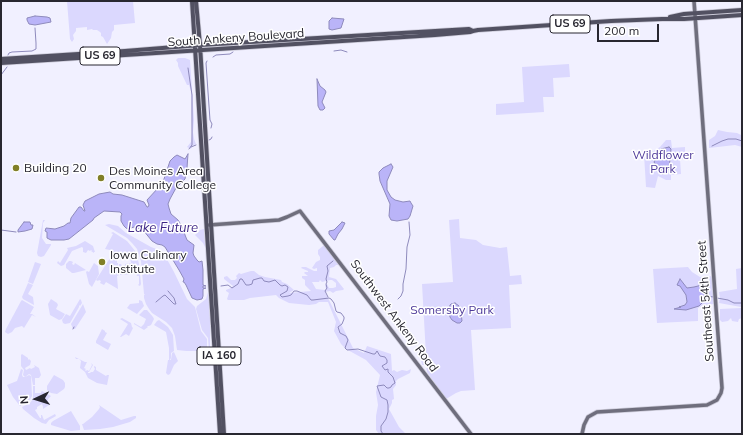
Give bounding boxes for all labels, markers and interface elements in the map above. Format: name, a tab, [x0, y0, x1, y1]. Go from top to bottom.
road number: US 69	[550, 15, 590, 33]
scale bar	[599, 16, 661, 42]
text: 200 m	[604, 23, 639, 38]
street label: South Ankeny Boulevard	[167, 26, 305, 50]
road number: US 69	[80, 47, 120, 65]
park label: Wildflower Park	[632, 148, 694, 176]
place label: Building 20	[24, 161, 87, 175]
marker: Building 20	[11, 163, 21, 173]
place label: Des Moines Area Community College	[109, 164, 216, 192]
marker: Des Moines Area Community College	[96, 173, 106, 183]
water label: Lake Future	[128, 220, 198, 236]
street label: Southeast 54th Street	[695, 240, 717, 362]
place label: Iowa Culinary Institute	[110, 248, 187, 276]
marker: Iowa Culinary Institute	[97, 257, 107, 267]
street label: Southwest Ankeny Road	[347, 257, 441, 375]
park label: Somersby Park	[410, 303, 494, 317]
road number: IA 160	[197, 347, 241, 365]
north arrow	[16, 379, 56, 419]
text: N	[17, 395, 31, 404]

